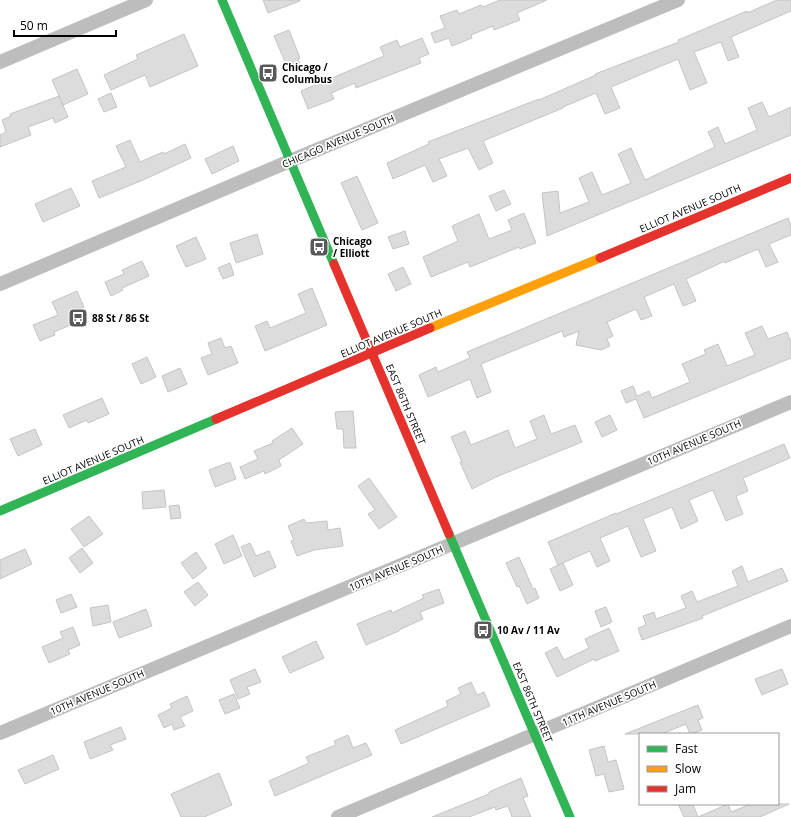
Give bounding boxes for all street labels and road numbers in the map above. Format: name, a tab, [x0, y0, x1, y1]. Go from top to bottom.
street label: CHICAGO AVENUE SOUTH	[280, 111, 396, 171]
street label: ELLIOT AVENUE SOUTH	[637, 180, 743, 236]
street label: ELLIOT AVENUE SOUTH	[338, 305, 444, 361]
street label: EAST 86TH STREET	[383, 362, 429, 447]
street label: 10TH AVENUE SOUTH	[645, 416, 743, 468]
street label: ELLIOT AVENUE SOUTH	[40, 432, 146, 488]
street label: 10TH AVENUE SOUTH	[347, 542, 445, 594]
street label: EAST 86TH STREET	[510, 660, 556, 745]
street label: 10TH AVENUE SOUTH	[48, 666, 146, 718]
street label: 11TH AVENUE SOUTH	[560, 677, 658, 729]

